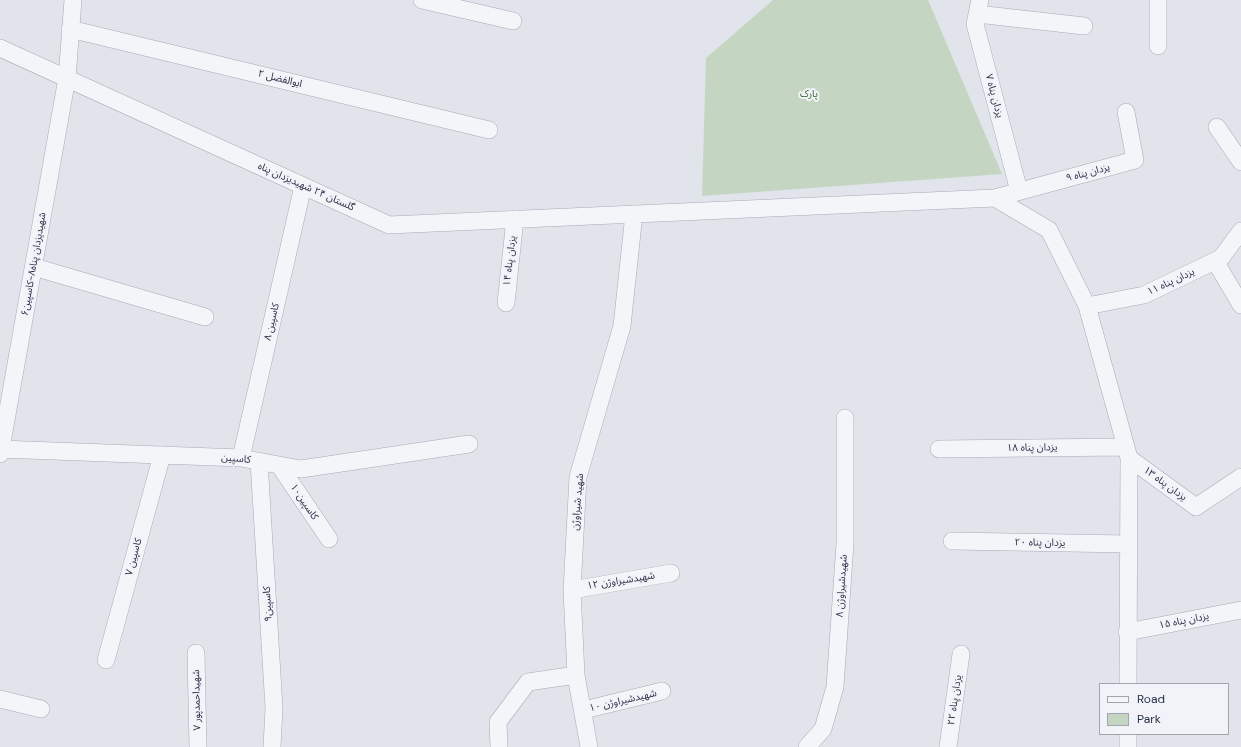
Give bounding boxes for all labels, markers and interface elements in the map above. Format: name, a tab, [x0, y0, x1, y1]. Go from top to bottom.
street label: ابوالفضل ۲	[257, 68, 303, 90]
street label: یزدان پناه ۷	[982, 73, 1006, 119]
park label: پارک	[800, 88, 818, 100]
street label: گلستان ۲۴ شهیدیزدان پناه	[256, 160, 356, 214]
street label: یزدان پناه ۹	[1065, 161, 1111, 185]
street label: شهیدیزدان پناه۸-کاسپین۶	[19, 211, 49, 317]
street label: یزدان پناه ۱۴	[501, 235, 519, 287]
street label: یزدان پناه ۱۱	[1145, 266, 1197, 298]
street label: کاسپین ۸	[262, 302, 282, 342]
street label: یزدان پناه ۱۸	[1007, 442, 1057, 454]
street label: کاسپین	[221, 452, 251, 466]
street label: یزدان پناه ۱۳	[1141, 464, 1189, 504]
street label: شهید شیراوژن	[570, 473, 586, 531]
street label: کاسپین۱۰	[288, 482, 320, 522]
street label: کاسپین ۷	[123, 537, 145, 577]
street label: یزدان پناه ۲۰	[1015, 537, 1065, 549]
street label: شهیدشیراوژن ۸	[834, 554, 850, 618]
street label: شهیدشیراوژن ۱۲	[586, 570, 656, 592]
street label: کاسپین۹	[261, 586, 275, 622]
street label: یزدان پناه ۱۵	[1158, 610, 1210, 632]
street label: شهیداحمدپور ۷	[190, 669, 204, 731]
street label: یزدان پناه ۲۲	[946, 674, 964, 726]
legend	[1099, 683, 1229, 735]
street label: شهیدشیراوژن ۱۰	[588, 687, 658, 715]
text: Road	[1137, 691, 1165, 707]
text: Park	[1137, 711, 1161, 727]

